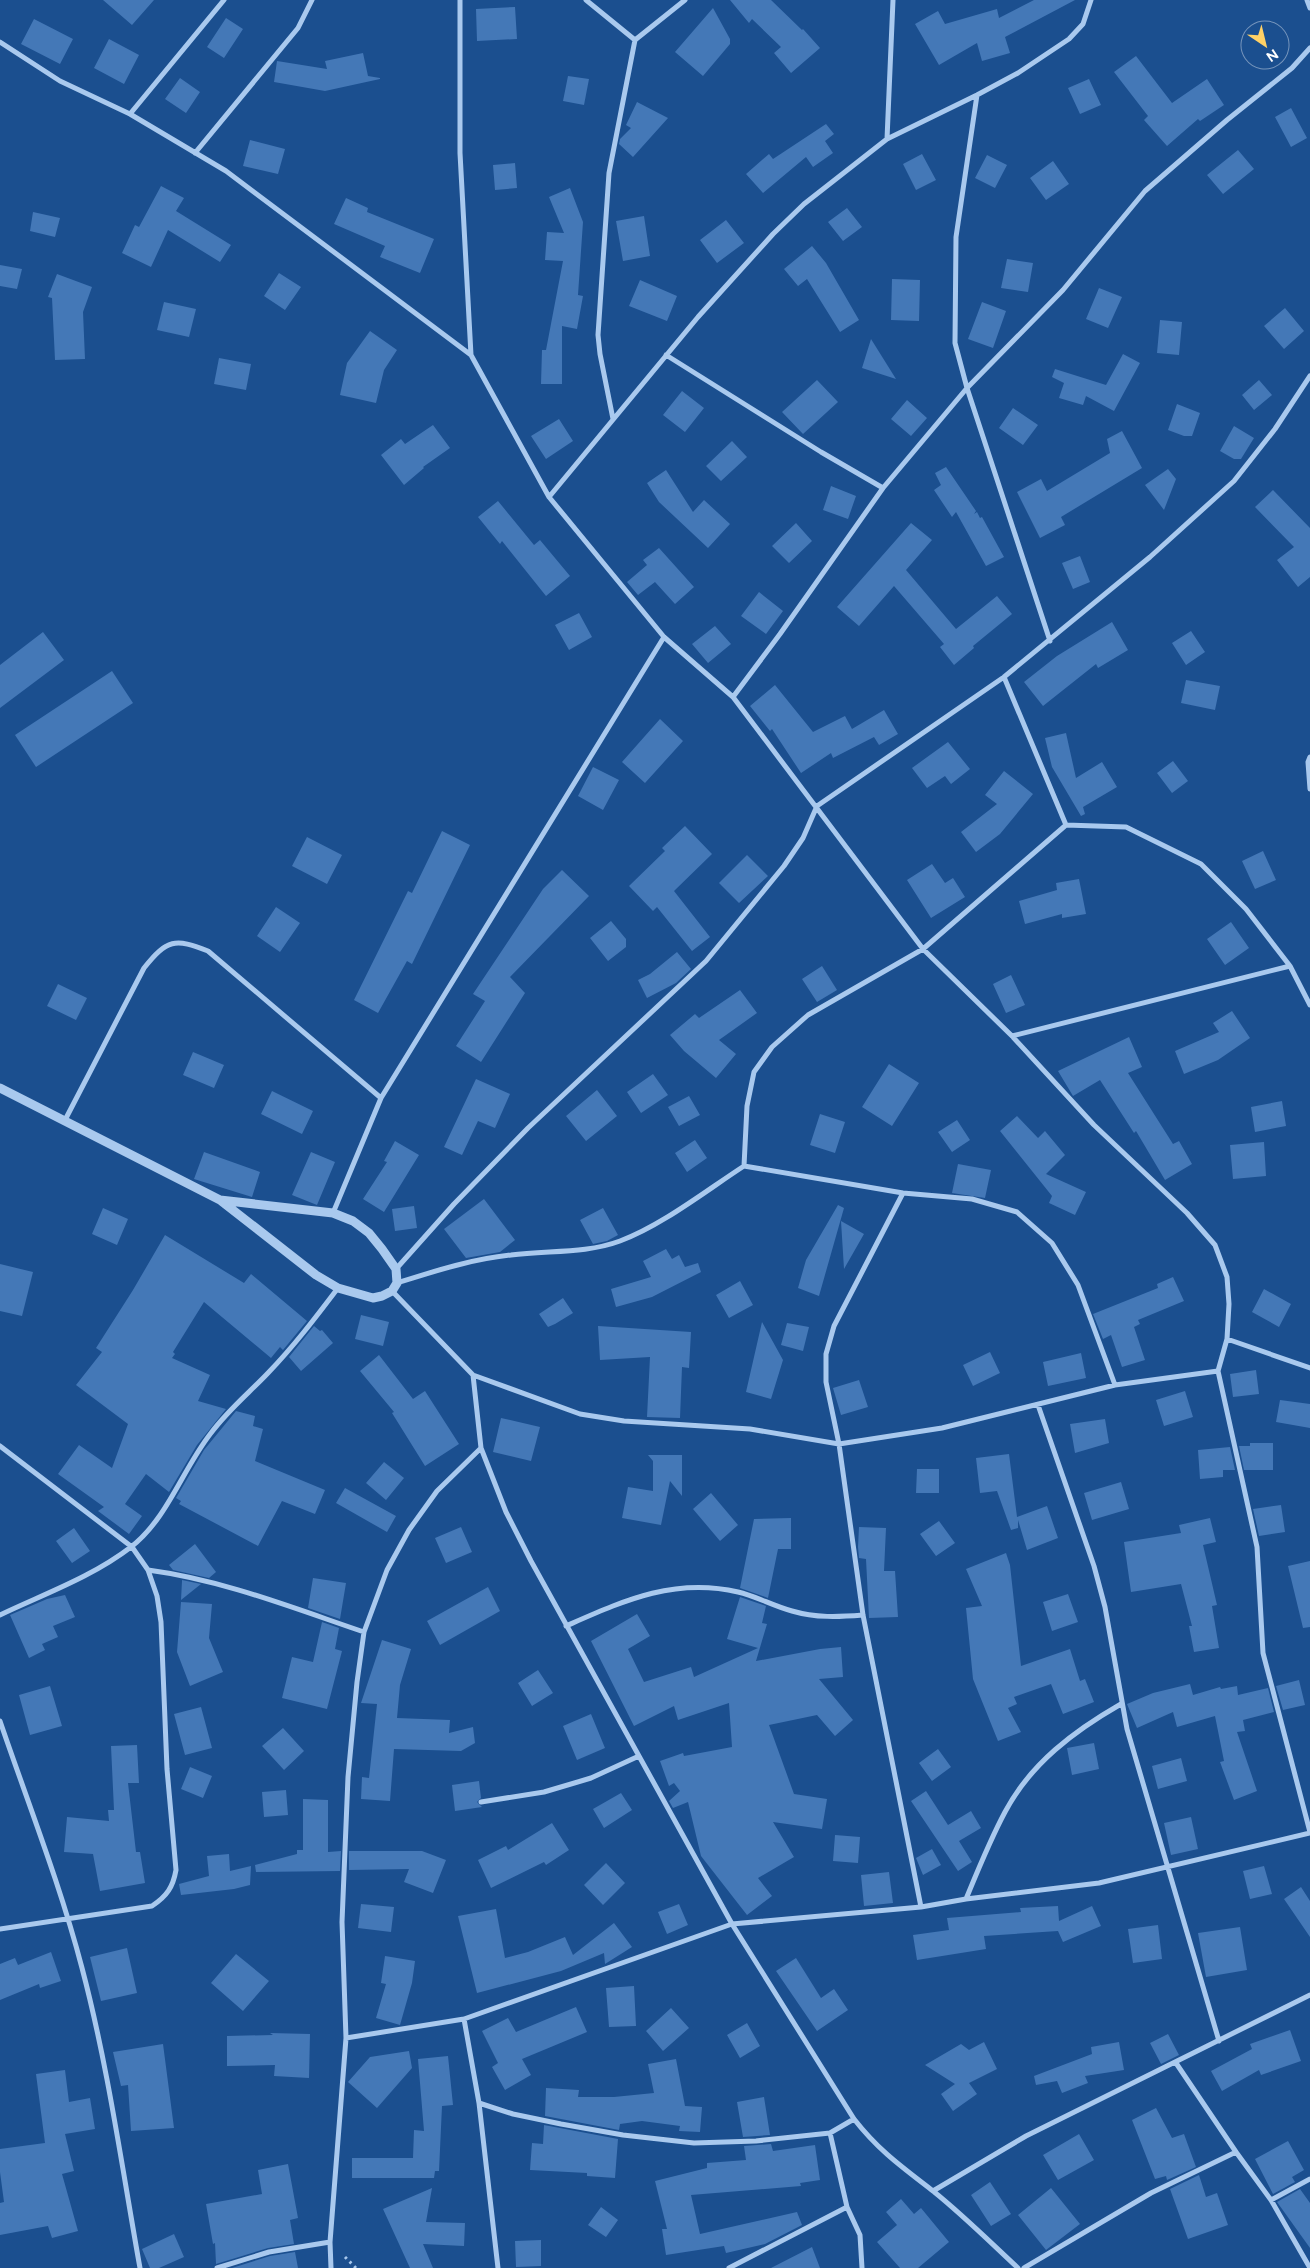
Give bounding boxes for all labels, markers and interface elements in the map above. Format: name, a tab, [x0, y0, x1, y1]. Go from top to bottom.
north arrow	[1240, 20, 1290, 70]
text: N	[1263, 45, 1281, 65]

